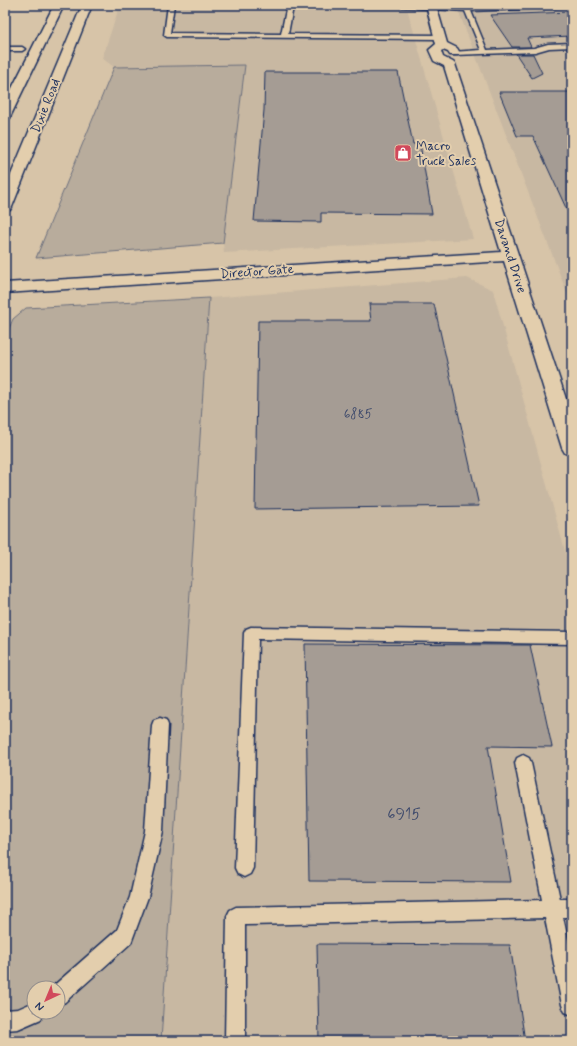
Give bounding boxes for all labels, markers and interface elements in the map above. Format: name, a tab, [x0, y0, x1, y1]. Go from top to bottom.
street label: Dixie Road	[27, 76, 65, 136]
place label: Macro Truck Sales	[416, 138, 476, 170]
shop icon: Macro Truck Sales	[393, 143, 413, 163]
street label: Davand Drive	[490, 217, 530, 295]
street label: Director Gate	[220, 261, 294, 283]
house number: 6885	[344, 406, 372, 423]
house number: 6915	[387, 804, 421, 825]
north arrow	[26, 980, 66, 1020]
text: N	[32, 999, 47, 1014]

